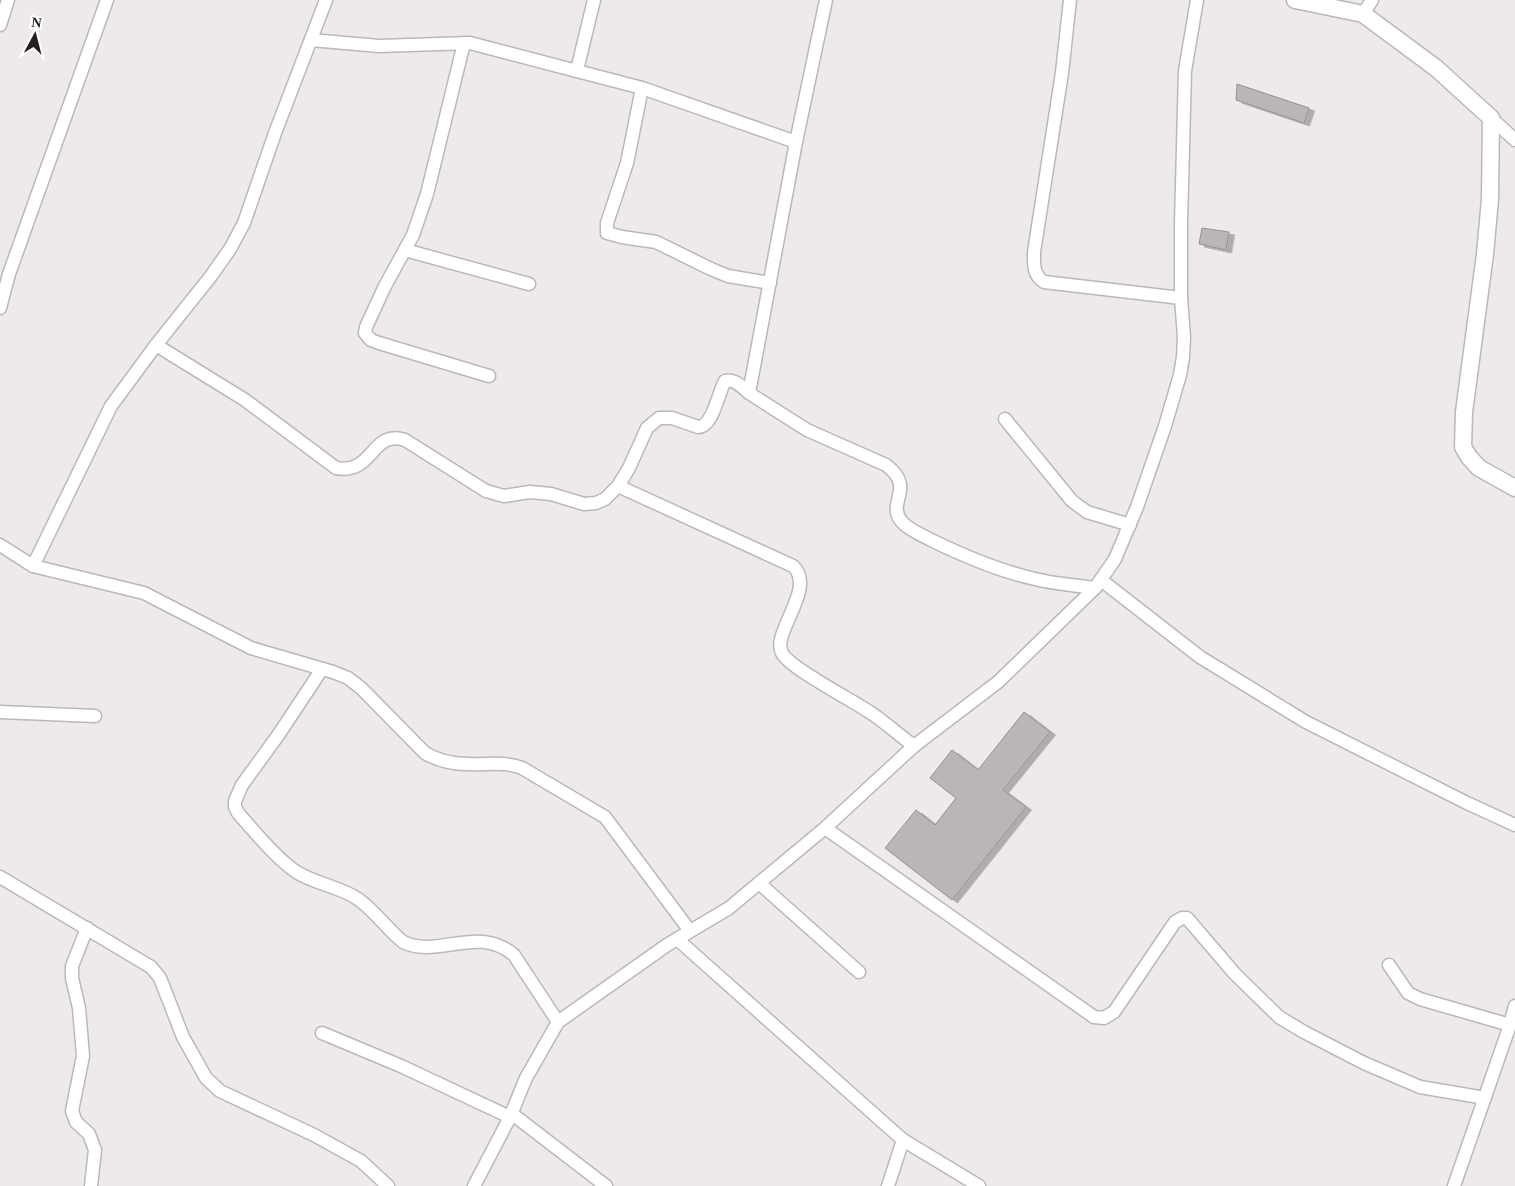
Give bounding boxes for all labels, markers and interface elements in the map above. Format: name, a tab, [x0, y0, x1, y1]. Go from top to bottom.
north arrow	[10, 10, 60, 60]
text: N	[31, 15, 42, 31]

